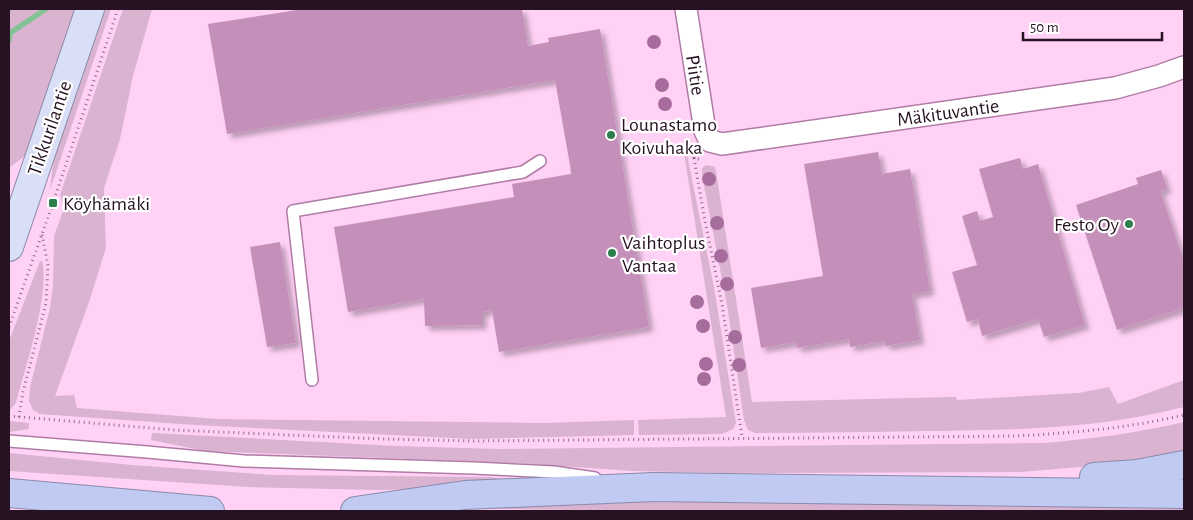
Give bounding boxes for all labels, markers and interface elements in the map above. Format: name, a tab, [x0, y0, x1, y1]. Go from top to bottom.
scale bar	[1023, 10, 1162, 42]
text: 50 m	[1030, 20, 1059, 35]
street label: Piitie	[682, 54, 708, 97]
street label: Tikkurilantie	[24, 78, 76, 178]
street label: Mäkituvantie	[896, 96, 1001, 130]
place label: Lounastamo Koivuhaka	[621, 115, 717, 158]
marker: Lounastamo Koivuhaka	[605, 129, 617, 141]
place label: Köyhämäki	[63, 194, 150, 214]
marker: Köyhämäki	[47, 197, 59, 209]
place label: Festo Oy	[1054, 215, 1119, 235]
marker: Festo Oy	[1123, 218, 1135, 230]
place label: Vaihtoplus Vantaa	[622, 233, 705, 276]
marker: Vaihtoplus Vantaa	[606, 247, 618, 259]

